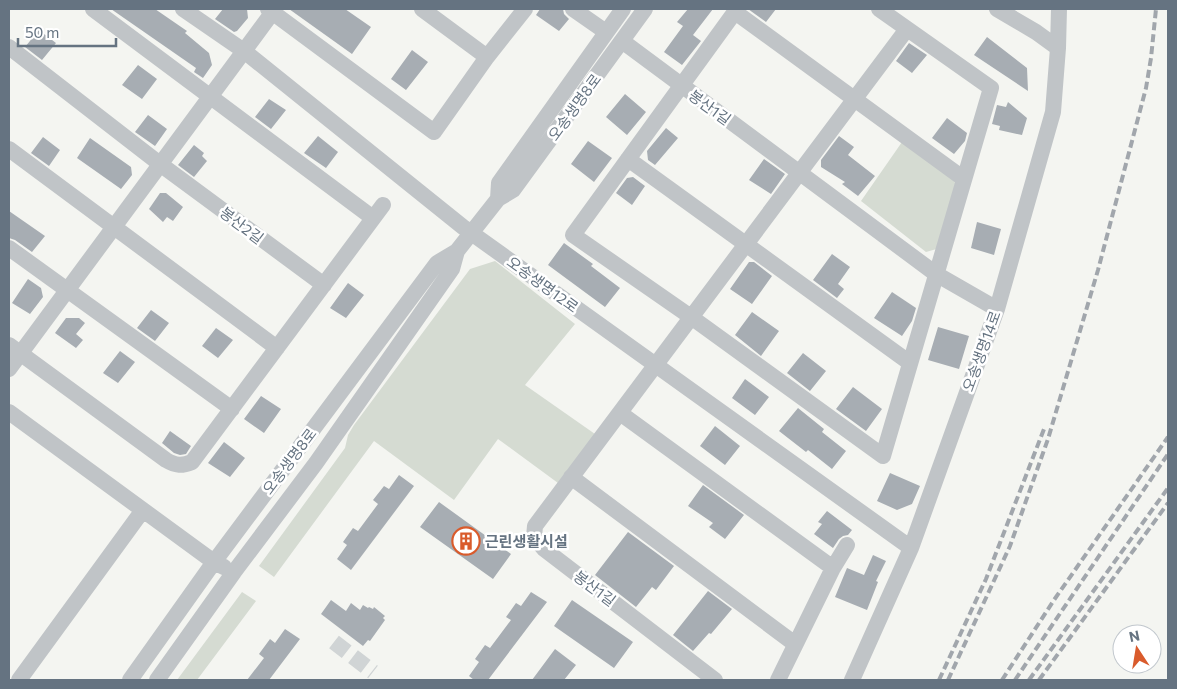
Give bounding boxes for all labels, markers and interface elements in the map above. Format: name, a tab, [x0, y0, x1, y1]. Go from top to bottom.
scale bar	[18, 15, 115, 47]
text: 50 m	[25, 23, 59, 41]
street label: 오송생명8로	[544, 70, 604, 144]
street label: 봉산1길	[685, 86, 735, 128]
street label: 봉산2길	[217, 203, 267, 247]
street label: 오송생명12로	[504, 252, 582, 316]
street label: 오송생명14로	[958, 308, 1004, 394]
street label: 오송생명8로	[258, 424, 320, 498]
building icon: 근린생활시설	[451, 526, 481, 556]
place label: 근린생활시설	[485, 532, 568, 550]
street label: 봉산1길	[570, 566, 620, 610]
north arrow	[1112, 624, 1162, 674]
text: N	[1127, 626, 1141, 645]

